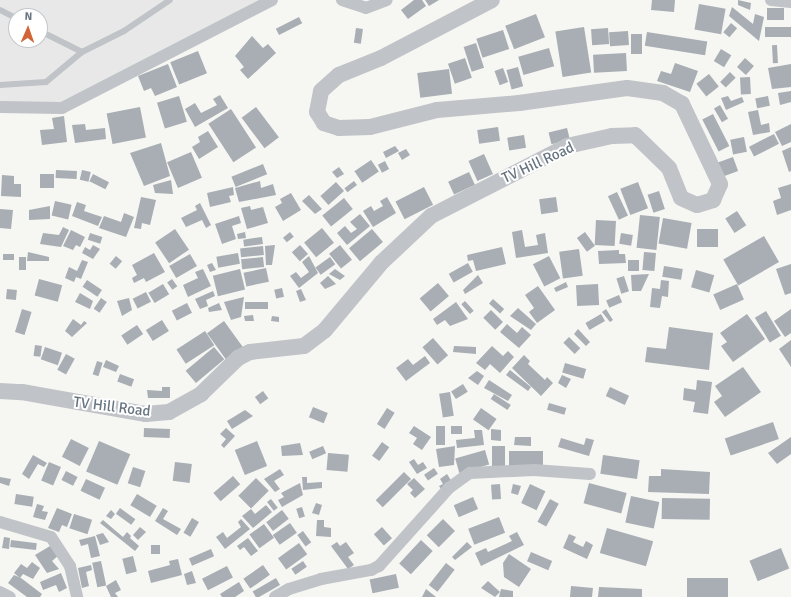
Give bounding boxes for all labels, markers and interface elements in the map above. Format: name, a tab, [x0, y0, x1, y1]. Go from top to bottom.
north arrow	[8, 8, 48, 48]
text: N	[24, 10, 32, 23]
street label: TV Hill Road	[499, 138, 577, 188]
street label: TV Hill Road	[72, 393, 152, 421]

